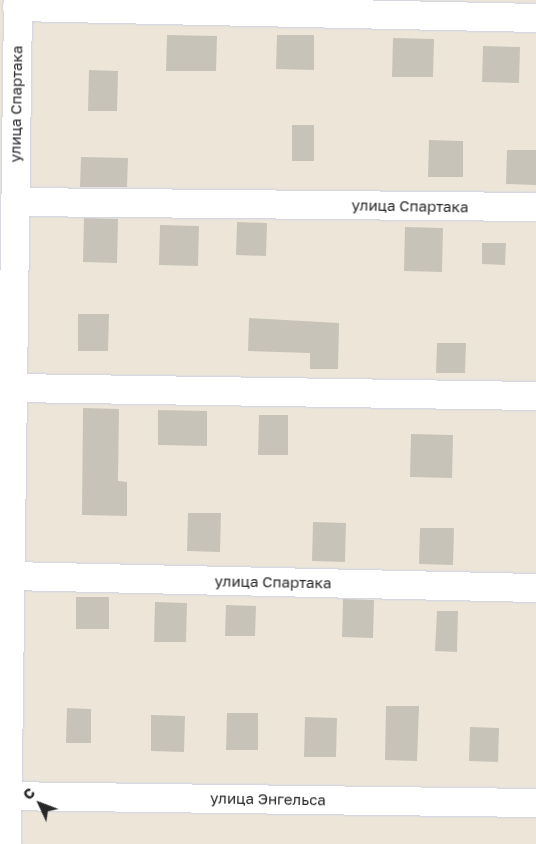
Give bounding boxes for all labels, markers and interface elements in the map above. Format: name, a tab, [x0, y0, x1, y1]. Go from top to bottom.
street label: улица Спартака	[6, 45, 26, 163]
street label: улица Спартака	[351, 196, 469, 216]
street label: улица Спартака	[214, 572, 332, 592]
north arrow	[15, 779, 65, 829]
text: С	[19, 784, 38, 803]
street label: улица Энгельса	[210, 789, 326, 809]

